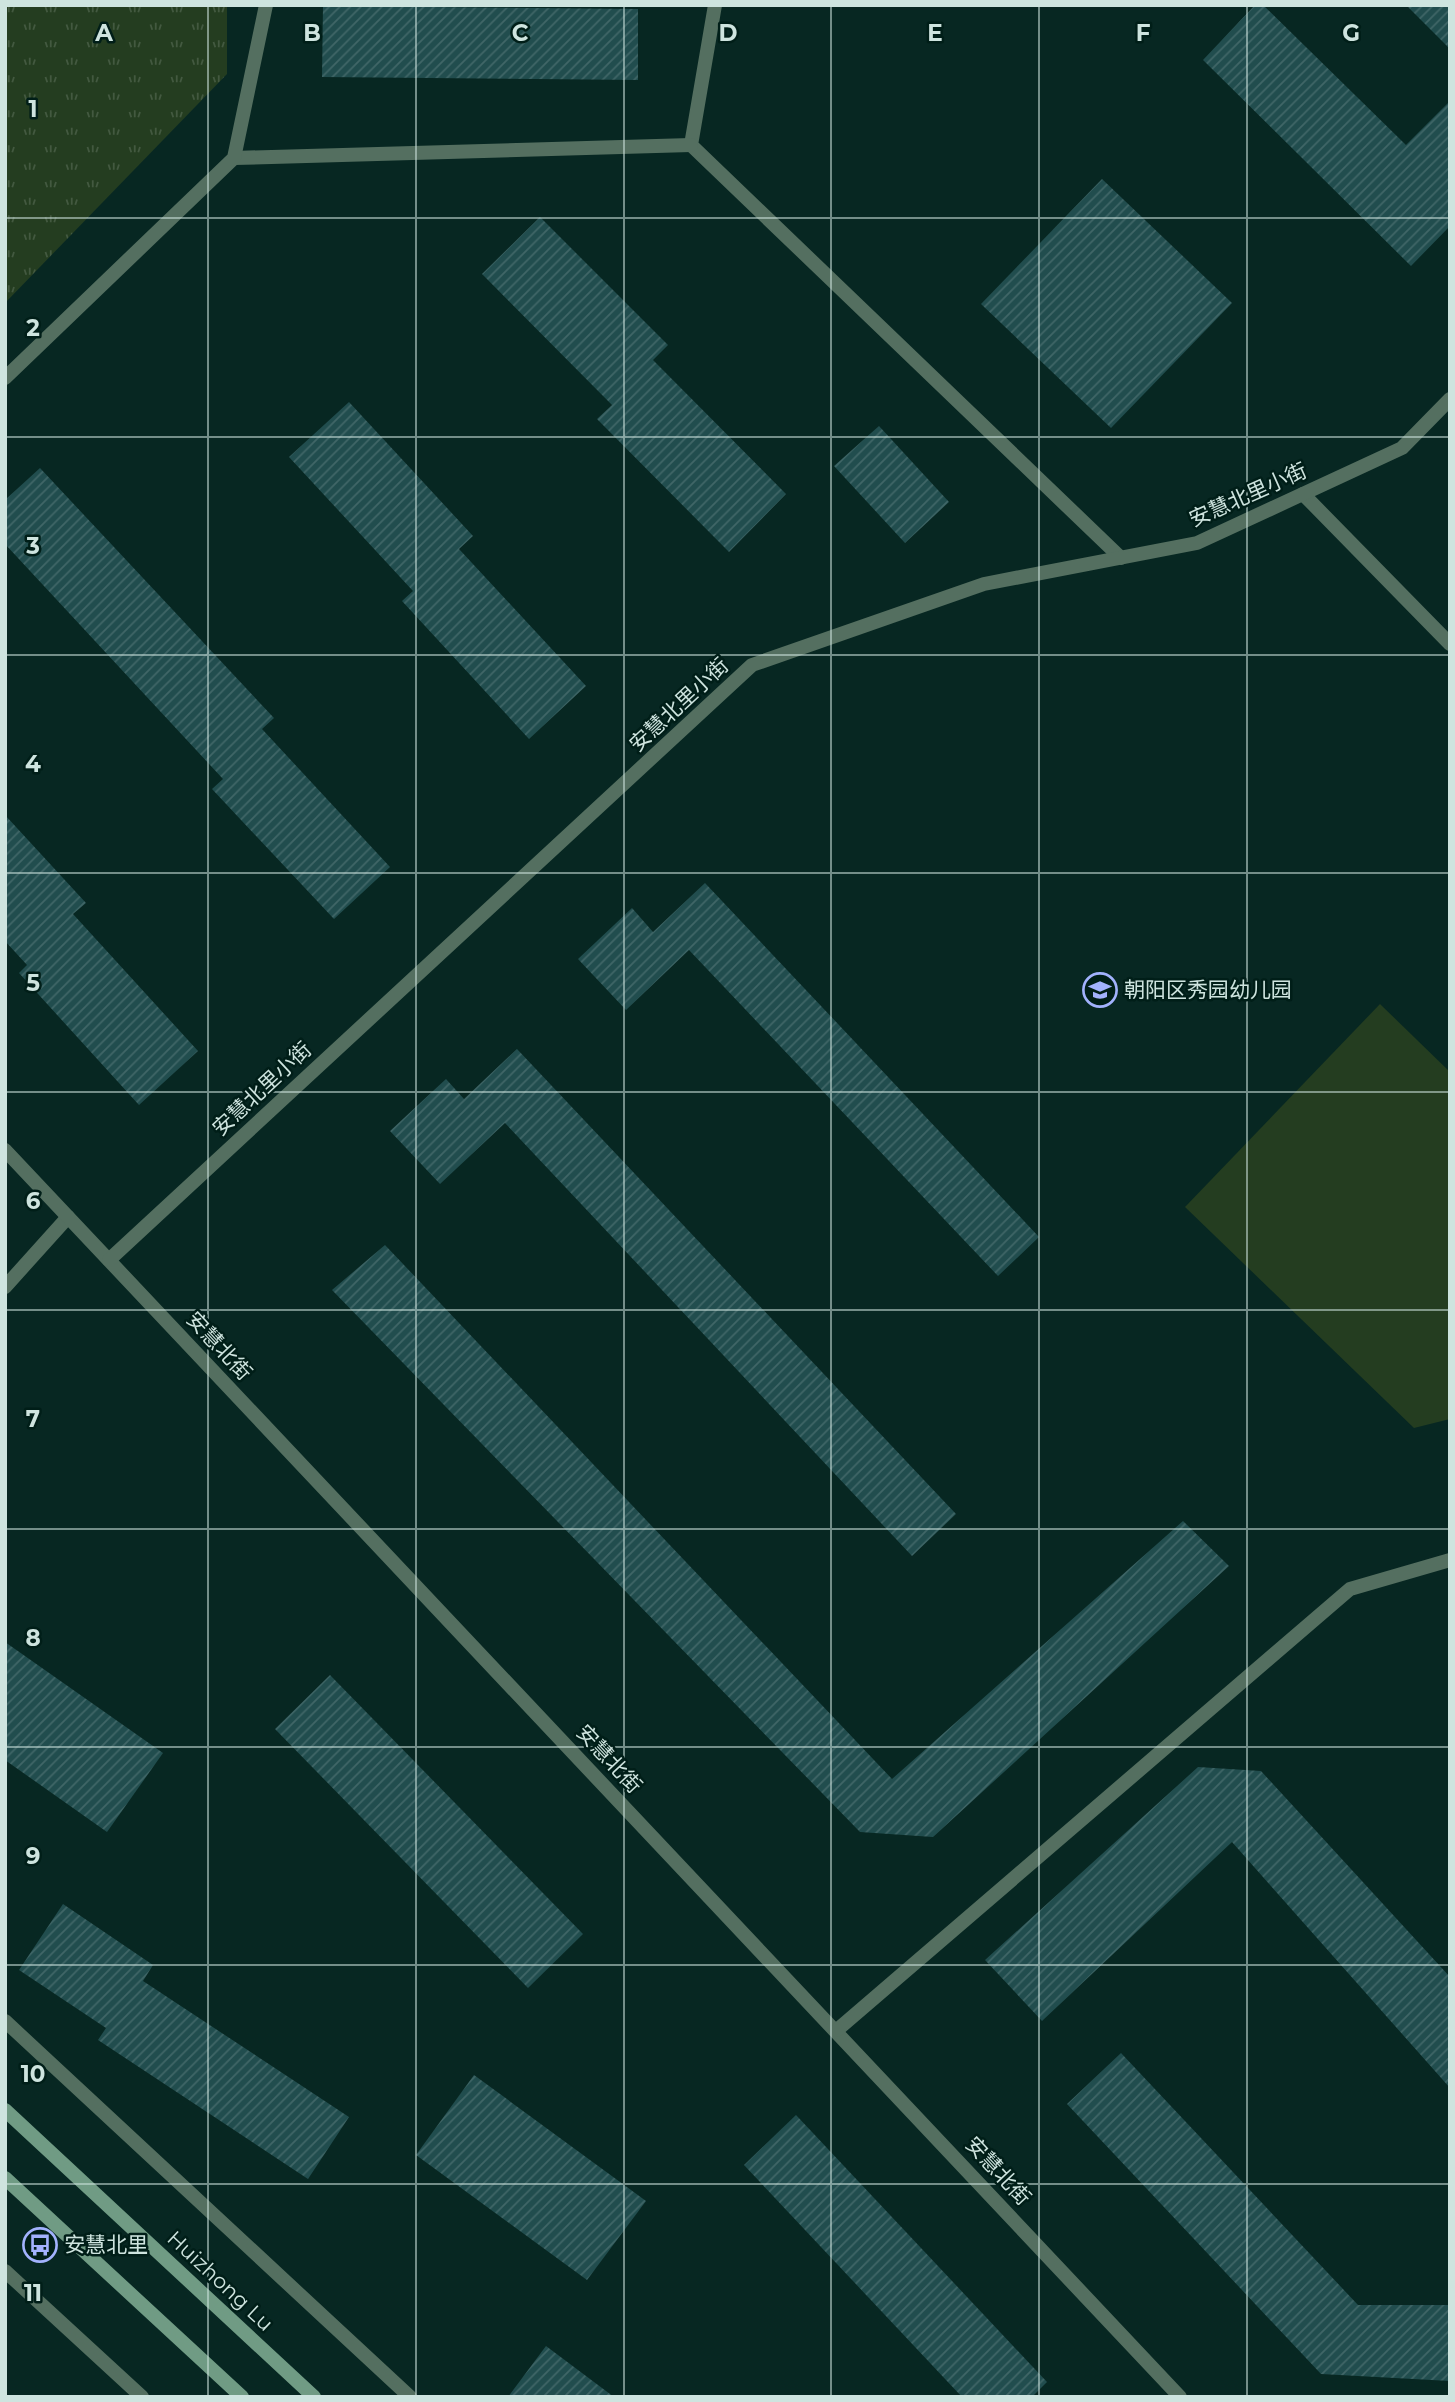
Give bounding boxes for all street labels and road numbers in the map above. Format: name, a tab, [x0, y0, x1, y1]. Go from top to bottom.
street label: 安慧北里小街	[1185, 457, 1310, 532]
street label: 安慧北里小街	[624, 653, 733, 757]
street label: 安慧北里小街	[207, 1037, 316, 1141]
street label: 安慧北街	[182, 1306, 257, 1385]
street label: 安慧北街	[572, 1719, 647, 1798]
street label: 安慧北街	[961, 2131, 1036, 2210]
street label: Huizhong Lu	[162, 2225, 278, 2336]

